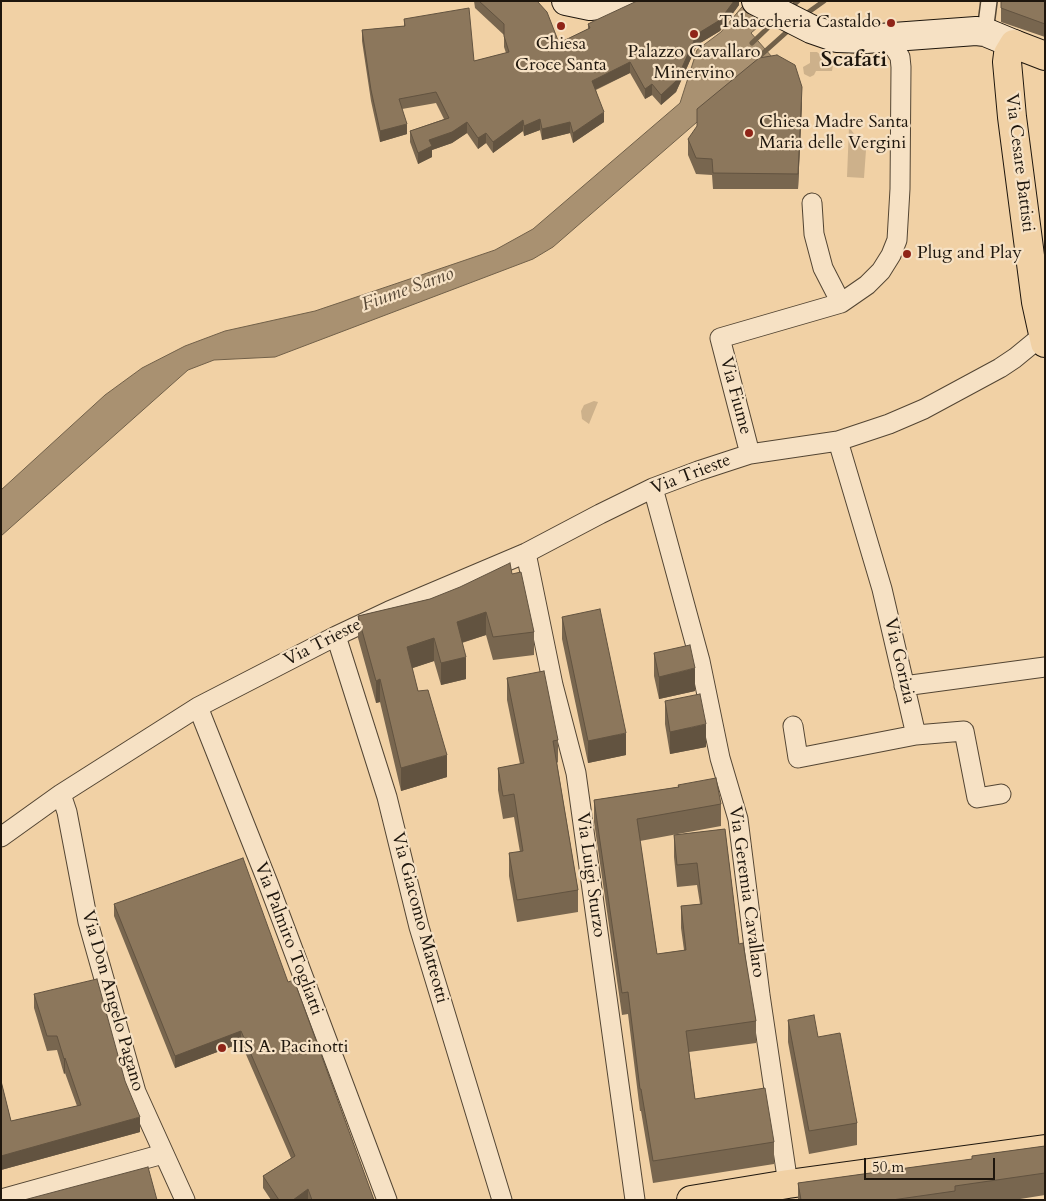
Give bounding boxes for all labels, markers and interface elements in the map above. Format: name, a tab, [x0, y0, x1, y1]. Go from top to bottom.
place label: Tabaccheria Castaldo	[719, 12, 881, 34]
marker: Tabaccheria Castaldo	[885, 17, 897, 29]
marker: Chiesa Croce Santa	[555, 20, 567, 32]
marker: Palazzo Cavallaro Minervino	[688, 28, 700, 40]
place label: Chiesa Croce Santa	[515, 34, 607, 76]
place label: Palazzo Cavallaro Minervino	[627, 42, 761, 84]
district label: Scafati	[821, 48, 887, 74]
street label: Via Cesare Battisti	[1000, 92, 1038, 234]
place label: Chiesa Madre Santa Maria delle Vergini	[759, 112, 909, 154]
marker: Chiesa Madre Santa Maria delle Vergini	[743, 127, 755, 139]
place label: Plug and Play	[917, 243, 1022, 265]
marker: Plug and Play	[901, 248, 913, 260]
water label: Fiume Sarno	[359, 263, 457, 317]
street label: Via Fiume	[714, 355, 756, 437]
street label: Via Trieste	[648, 450, 734, 500]
street label: Via Trieste	[281, 614, 365, 672]
street label: Via Gorizia	[879, 616, 919, 706]
street label: Via Geremia Cavallaro	[723, 805, 769, 979]
street label: Via Luigi Sturzo	[571, 811, 609, 939]
street label: Via Giacomo Matteotti	[386, 830, 452, 1006]
street label: Via Palmiro Togliatti	[249, 859, 327, 1019]
street label: Via Don Angelo Pagano	[76, 908, 148, 1094]
place label: IIS A. Pacinotti	[232, 1037, 348, 1059]
marker: IIS A. Pacinotti	[216, 1042, 228, 1054]
scale bar	[866, 1148, 997, 1180]
text: 50 m	[872, 1157, 904, 1177]

